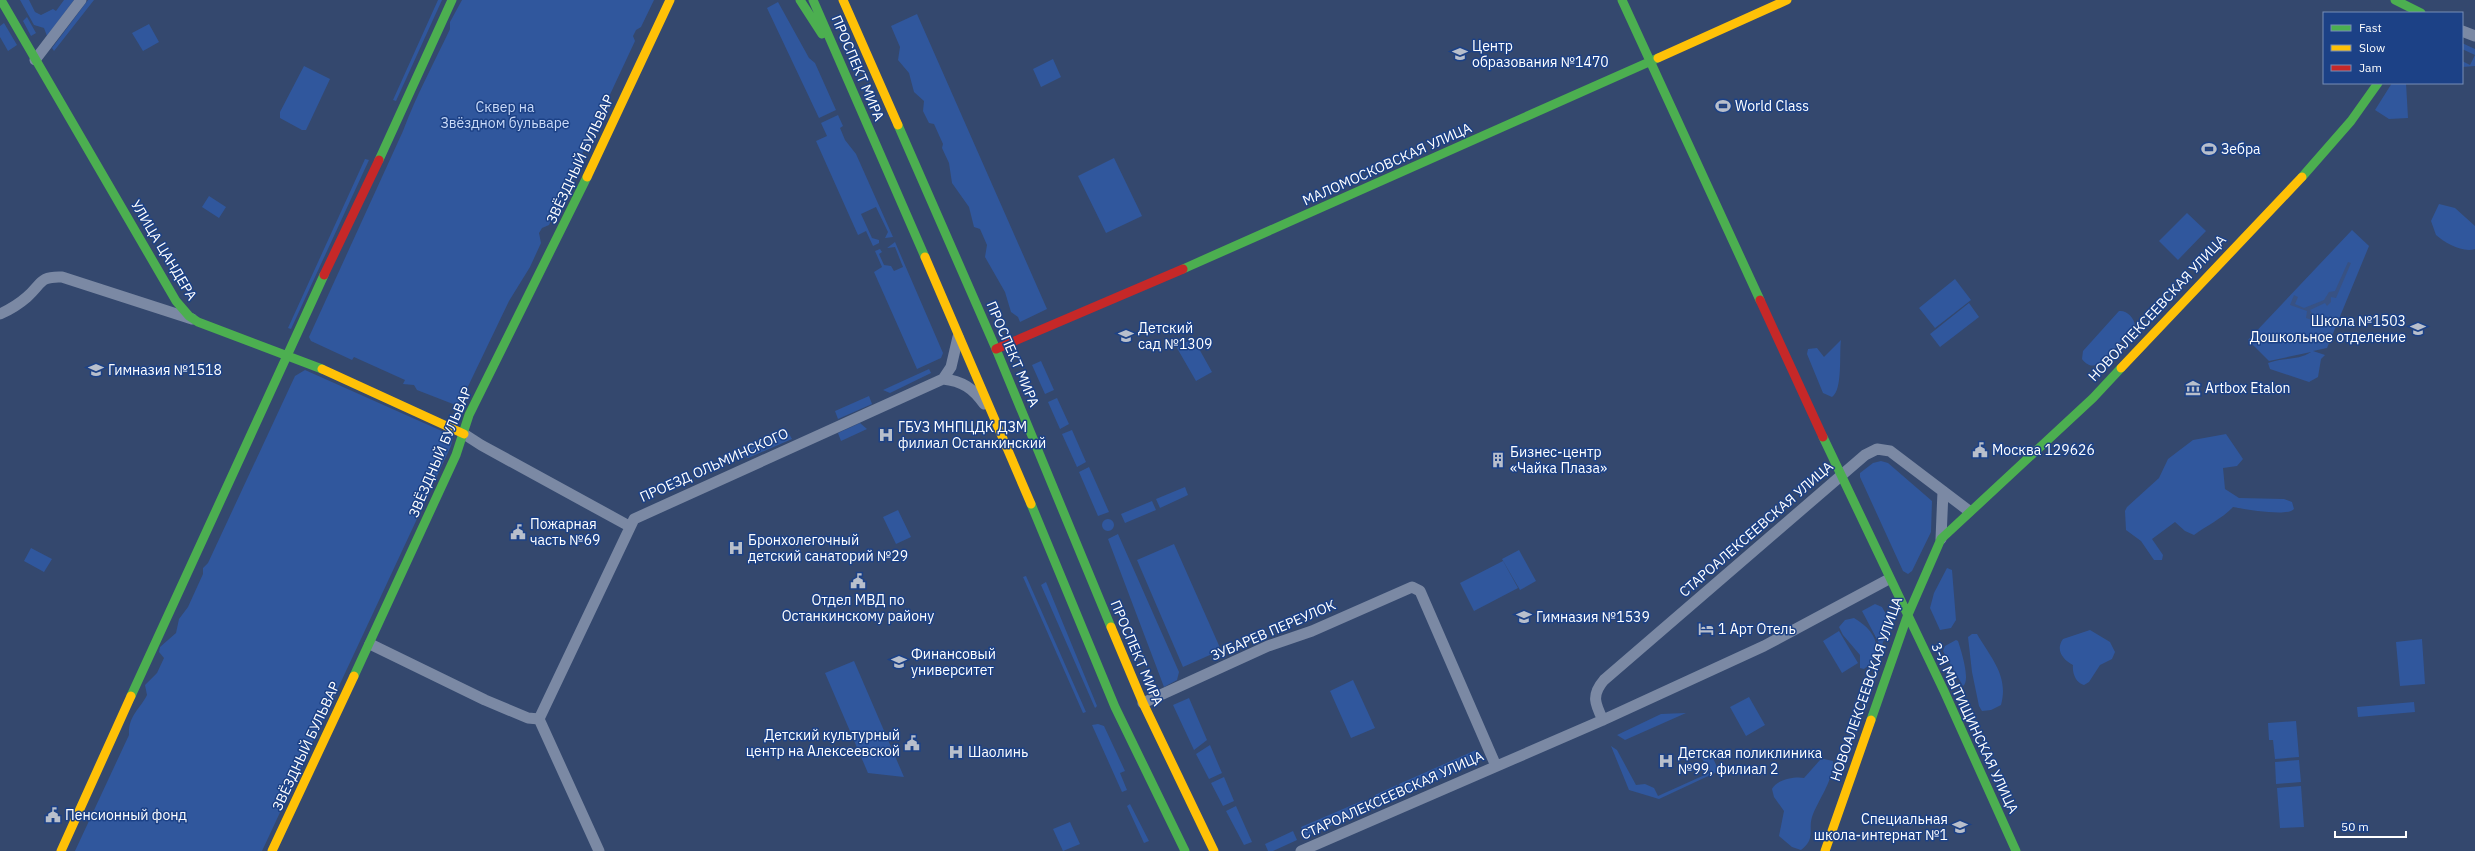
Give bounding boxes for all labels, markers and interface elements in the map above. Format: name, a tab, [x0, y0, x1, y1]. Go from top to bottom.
street label: ПРОСПЕКТ МИРА	[828, 12, 888, 124]
legend	[2323, 12, 2463, 84]
text: Fast	[2359, 20, 2382, 35]
place label: Центр образования №1470	[1472, 37, 1609, 71]
text: Slow	[2359, 40, 2385, 55]
school or university icon: Центр образования №1470	[1451, 45, 1469, 63]
text: Jam	[2359, 60, 2382, 75]
street label: ЗВЁЗДНЫЙ БУЛЬВАР	[541, 91, 618, 226]
sports icon: World Class	[1714, 97, 1732, 115]
place label: World Class	[1735, 97, 1809, 115]
park label: Сквер на Звёздном бульваре	[440, 98, 570, 132]
street label: МАЛОМОСКОВСКАЯ УЛИЦА	[1300, 118, 1474, 210]
sports icon: Зебра	[2200, 140, 2218, 158]
place label: Зебра	[2221, 140, 2261, 158]
street label: УЛИЦА ЦАНДЕРА	[127, 197, 201, 303]
street label: НОВОАЛЕКСЕЕВСКАЯ УЛИЦА	[2084, 231, 2230, 385]
street label: ПРОСПЕКТ МИРА	[983, 298, 1043, 410]
place label: Школа №1503 Дошкольное отделение	[2250, 312, 2406, 346]
place label: Детский сад №1309	[1138, 319, 1212, 353]
school or university icon: Школа №1503 Дошкольное отделение	[2409, 320, 2427, 338]
school or university icon: Детский сад №1309	[1117, 327, 1135, 345]
school or university icon: Гимназия №1518	[87, 361, 105, 379]
place label: Гимназия №1518	[108, 361, 222, 379]
museum icon: Artbox Etalon	[2184, 379, 2202, 397]
place label: Artbox Etalon	[2205, 379, 2290, 397]
street label: ЗВЁЗДНЫЙ БУЛЬВАР	[403, 383, 476, 520]
place label: ГБУЗ МНПЦДК ДЗМ филиал Останкинский	[898, 418, 1046, 452]
street label: ПРОЕЗД ОЛЬМИНСКОГО	[637, 424, 791, 506]
hospital icon: ГБУЗ МНПЦДК ДЗМ филиал Останкинский	[877, 426, 895, 444]
public building icon: Москва 129626	[1971, 441, 1989, 459]
place label: Москва 129626	[1992, 441, 2095, 459]
place label: Бизнес-центр «Чайка Плаза»	[1510, 443, 1607, 477]
building icon: Бизнес-центр «Чайка Плаза»	[1489, 451, 1507, 469]
street label: СТАРОАЛЕКСЕЕВСКАЯ УЛИЦА	[1675, 457, 1837, 601]
place label: Пожарная часть №69	[530, 515, 600, 549]
public building icon: Пожарная часть №69	[509, 523, 527, 541]
place label: Бронхолегочный детский санаторий №29	[748, 531, 908, 565]
hospital icon: Бронхолегочный детский санаторий №29	[727, 539, 745, 557]
public building icon: Отдел МВД по Останкинскому району	[849, 572, 867, 590]
place label: Отдел МВД по Останкинскому району	[782, 591, 934, 625]
street label: НОВОАЛЕКСЕЕВСКАЯ УЛИЦА	[1826, 594, 1906, 784]
street label: ЗУБАРЕВ ПЕРЕУЛОК	[1208, 595, 1338, 665]
street label: ПРОСПЕКТ МИРА	[1107, 597, 1167, 709]
school or university icon: Гимназия №1539	[1515, 608, 1533, 626]
place label: Гимназия №1539	[1536, 608, 1650, 626]
hotel icon: 1 Арт Отель	[1697, 620, 1715, 638]
place label: 1 Арт Отель	[1718, 620, 1796, 638]
street label: 3-Я МЫТИЩИНСКАЯ УЛИЦА	[1927, 640, 2023, 816]
place label: Финансовый университет	[911, 645, 996, 679]
school or university icon: Финансовый университет	[890, 653, 908, 671]
street label: ЗВЁЗДНЫЙ БУЛЬВАР	[267, 678, 344, 813]
place label: Детский культурный центр на Алексеевской	[746, 726, 900, 760]
public building icon: Детский культурный центр на Алексеевской	[903, 734, 921, 752]
hospital icon: Шаолинь	[947, 743, 965, 761]
place label: Шаолинь	[968, 743, 1028, 761]
place label: Детская поликлиника №99, филиал 2	[1678, 744, 1823, 778]
street label: СТАРОАЛЕКСЕЕВСКАЯ УЛИЦА	[1298, 746, 1486, 844]
hospital icon: Детская поликлиника №99, филиал 2	[1657, 752, 1675, 770]
public building icon: Пенсионный фонд	[44, 806, 62, 824]
place label: Пенсионный фонд	[65, 806, 187, 824]
place label: Специальная школа-интернат №1	[1814, 810, 1948, 844]
scale bar	[2335, 813, 2406, 839]
school or university icon: Специальная школа-интернат №1	[1951, 818, 1969, 836]
text: 50 m	[2341, 819, 2369, 834]

